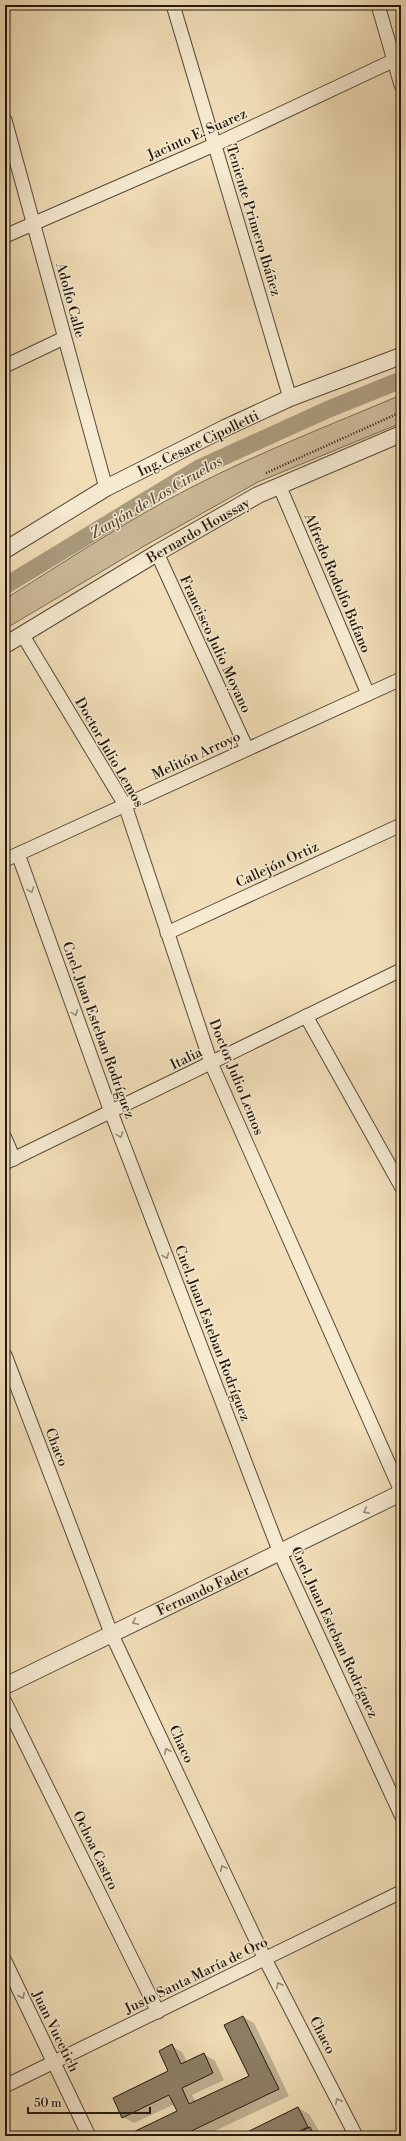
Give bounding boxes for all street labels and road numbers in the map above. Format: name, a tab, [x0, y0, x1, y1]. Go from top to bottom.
street label: Jacinto E. Suarez	[144, 105, 250, 165]
street label: Teniente Primero Ibáñez	[221, 142, 285, 299]
street label: Adolfo Calle	[51, 260, 89, 340]
street label: Ing. Cesare Cipolletti	[135, 407, 262, 481]
street label: Bernardo Houssay	[143, 494, 254, 568]
street label: Alfredo Rodolfo Bufano	[299, 510, 375, 656]
street label: Francisco Julio Moyano	[175, 573, 255, 716]
street label: Doctor Julio Lemos	[70, 695, 148, 810]
street label: Melitón Arroyo	[149, 727, 244, 784]
street label: Callejón Ortiz	[233, 838, 322, 892]
street label: Cnel. Juan Esteban Rodríguez	[58, 939, 139, 1122]
street label: Doctor Julio Lemos	[205, 1017, 268, 1138]
street label: Italia	[167, 1043, 206, 1074]
street label: Cnel. Juan Esteban Rodríguez	[170, 1243, 254, 1424]
street label: Chaco	[40, 1425, 72, 1469]
street label: Cnel. Juan Esteban Rodríguez	[286, 1544, 382, 1721]
street label: Fernando Fader	[154, 1561, 253, 1620]
street label: Chaco	[164, 1722, 198, 1766]
street label: Ochoa Castro	[68, 1808, 122, 1893]
street label: Justo Santa María de Oro	[121, 1933, 271, 2019]
street label: Juan Vucetich	[27, 1987, 83, 2076]
street label: Chaco	[305, 2014, 339, 2057]

